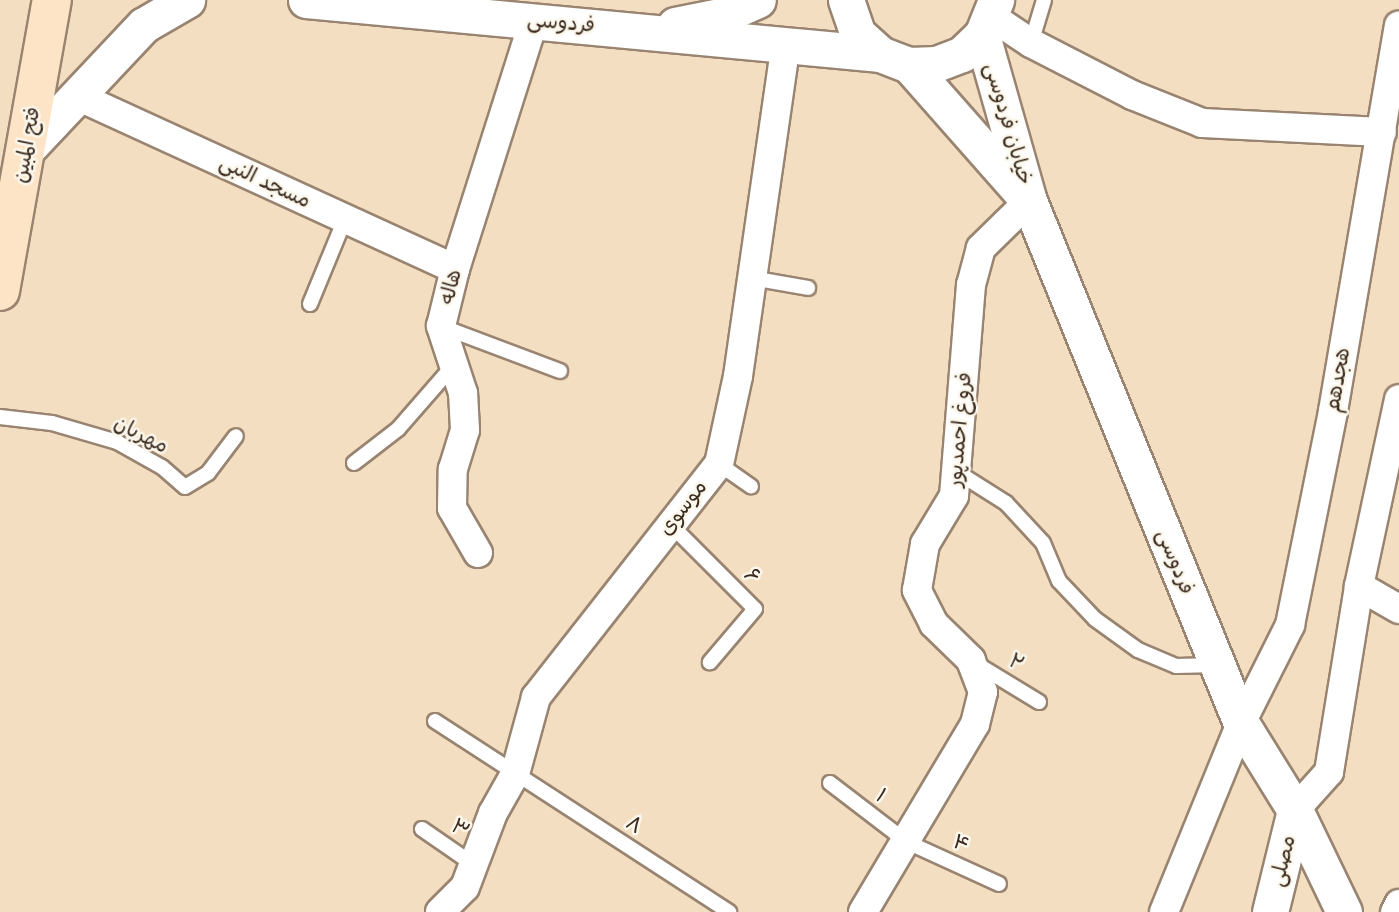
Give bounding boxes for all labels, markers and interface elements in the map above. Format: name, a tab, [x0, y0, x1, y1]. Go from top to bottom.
street label: فردوسی	[526, 7, 596, 39]
street label: خیابان فردوسی	[979, 60, 1037, 188]
street label: فتح المبین	[8, 105, 46, 185]
street label: مسجد النبی	[215, 150, 315, 214]
street label: هاله	[435, 267, 467, 307]
street label: هجدهم	[1320, 346, 1356, 414]
street label: فروغ احمدپور	[942, 371, 978, 489]
street label: مهربان	[110, 411, 172, 459]
street label: موسوی	[653, 475, 713, 541]
street label: فردوسی	[1151, 526, 1199, 598]
street label: ۶	[739, 563, 765, 589]
street label: ۲	[1003, 649, 1029, 677]
street label: ۱	[870, 784, 892, 808]
street label: ۸	[621, 810, 647, 840]
street label: ۳	[446, 814, 474, 844]
street label: ۴	[949, 829, 973, 859]
street label: مصلی	[1264, 833, 1302, 889]

